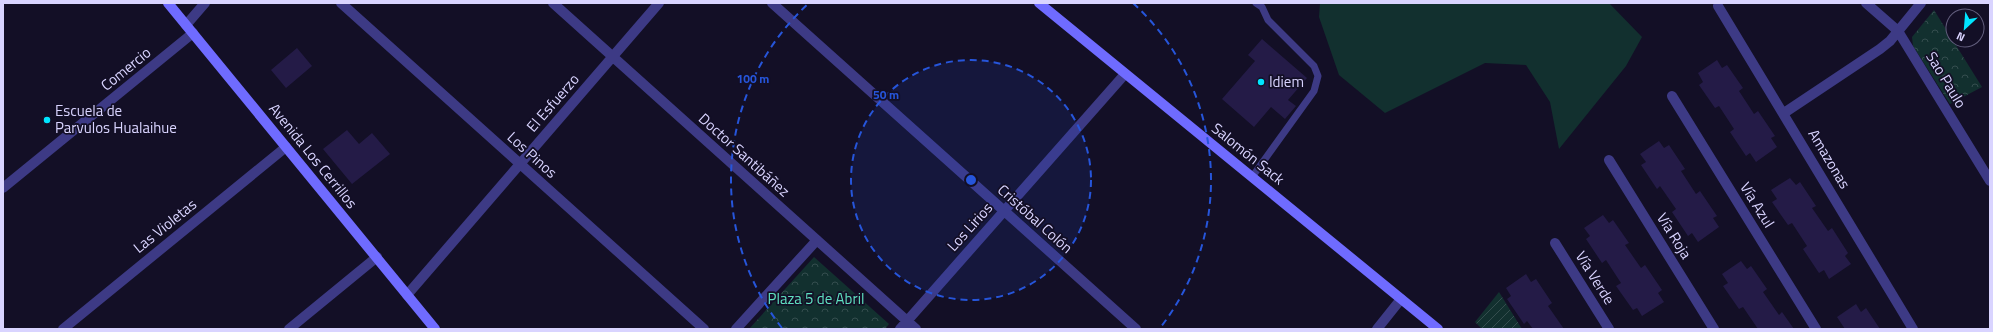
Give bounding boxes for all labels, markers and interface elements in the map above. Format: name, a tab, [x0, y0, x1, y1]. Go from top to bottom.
north arrow	[1945, 8, 1985, 48]
text: N	[1954, 28, 1968, 46]
street label: Comercio	[96, 41, 156, 96]
street label: Sao Paulo	[1920, 47, 1972, 113]
street label: El Esfuerzo	[521, 68, 585, 137]
text: 100 m	[737, 69, 769, 88]
place label: Idiem	[1269, 70, 1304, 93]
marker: Idiem	[1256, 77, 1266, 87]
text: 50 m	[873, 85, 899, 104]
street label: Avenida Los Cerrillos	[264, 98, 363, 213]
place label: Escuela de Parvulos Hualaihue	[55, 99, 177, 139]
street label: Doctor Santibáñez	[694, 107, 795, 202]
marker: Escuela de Parvulos Hualaihue	[42, 115, 52, 125]
street label: Salomón Sack	[1207, 117, 1290, 190]
street label: Amazonas	[1803, 124, 1856, 193]
street label: Los Pinos	[502, 126, 563, 183]
centre of rings	[964, 173, 978, 187]
street label: Vía Azul	[1734, 177, 1780, 232]
street label: Cristóbal Colón	[993, 179, 1078, 259]
street label: Las Violetas	[128, 193, 201, 258]
street label: Los Lirios	[941, 197, 998, 256]
street label: Vía Roja	[1651, 208, 1698, 264]
street label: Vía Verde	[1570, 247, 1621, 309]
park label: Plaza 5 de Abril	[768, 287, 864, 310]

